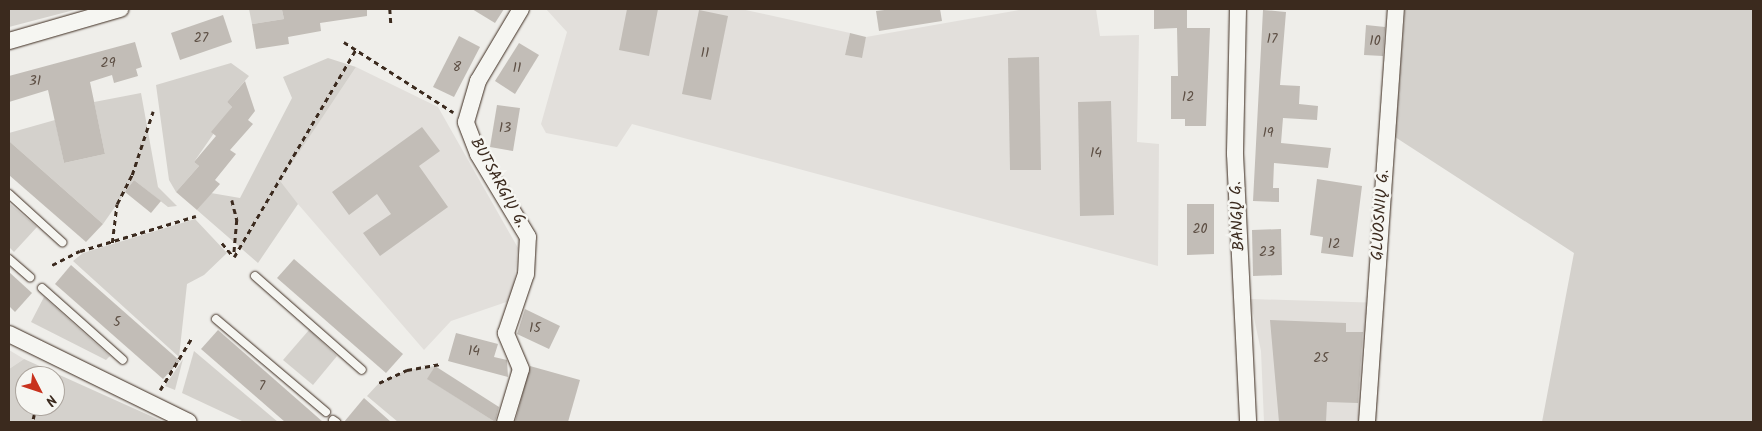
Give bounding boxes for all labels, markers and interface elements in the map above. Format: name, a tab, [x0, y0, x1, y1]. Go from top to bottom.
house number: 27	[194, 30, 208, 46]
house number: 17	[1267, 31, 1277, 47]
house number: 10	[1369, 33, 1381, 49]
house number: 11	[701, 45, 709, 61]
house number: 29	[101, 55, 115, 71]
house number: 8	[453, 59, 461, 75]
house number: 11	[513, 60, 521, 76]
house number: 31	[29, 73, 41, 89]
house number: 12	[1182, 89, 1194, 105]
house number: 13	[499, 120, 511, 136]
house number: 19	[1262, 125, 1274, 141]
street label: BUTSARGIŲ G.	[465, 135, 531, 231]
house number: 14	[1090, 145, 1102, 161]
street label: GLUOSNIŲ G.	[1368, 169, 1394, 261]
street label: BANGŲ G.	[1227, 181, 1249, 251]
house number: 20	[1192, 221, 1208, 237]
house number: 12	[1328, 236, 1340, 252]
house number: 23	[1259, 244, 1275, 260]
house number: 5	[113, 314, 121, 330]
house number: 15	[529, 320, 541, 336]
house number: 14	[468, 343, 480, 359]
house number: 25	[1313, 350, 1329, 366]
north arrow	[15, 366, 65, 416]
house number: 7	[259, 378, 265, 394]
text: N	[39, 390, 62, 411]

